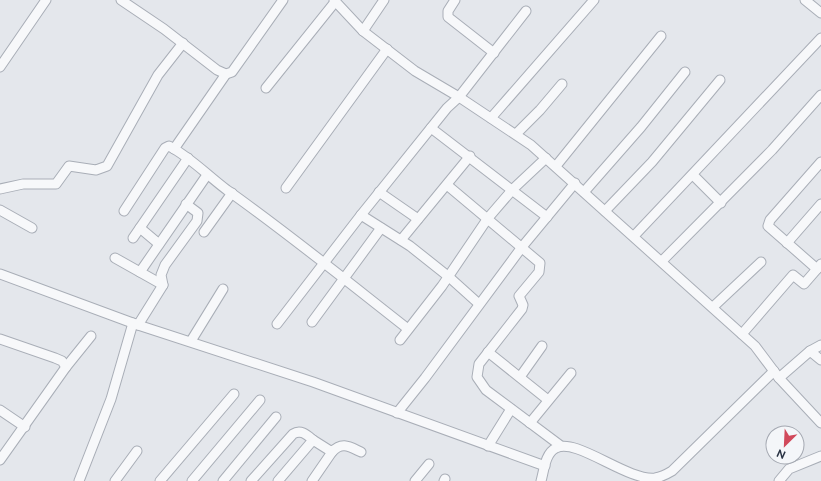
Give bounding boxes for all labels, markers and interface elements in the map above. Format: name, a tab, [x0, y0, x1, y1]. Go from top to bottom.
north arrow	[765, 425, 805, 465]
text: N	[775, 446, 788, 461]

